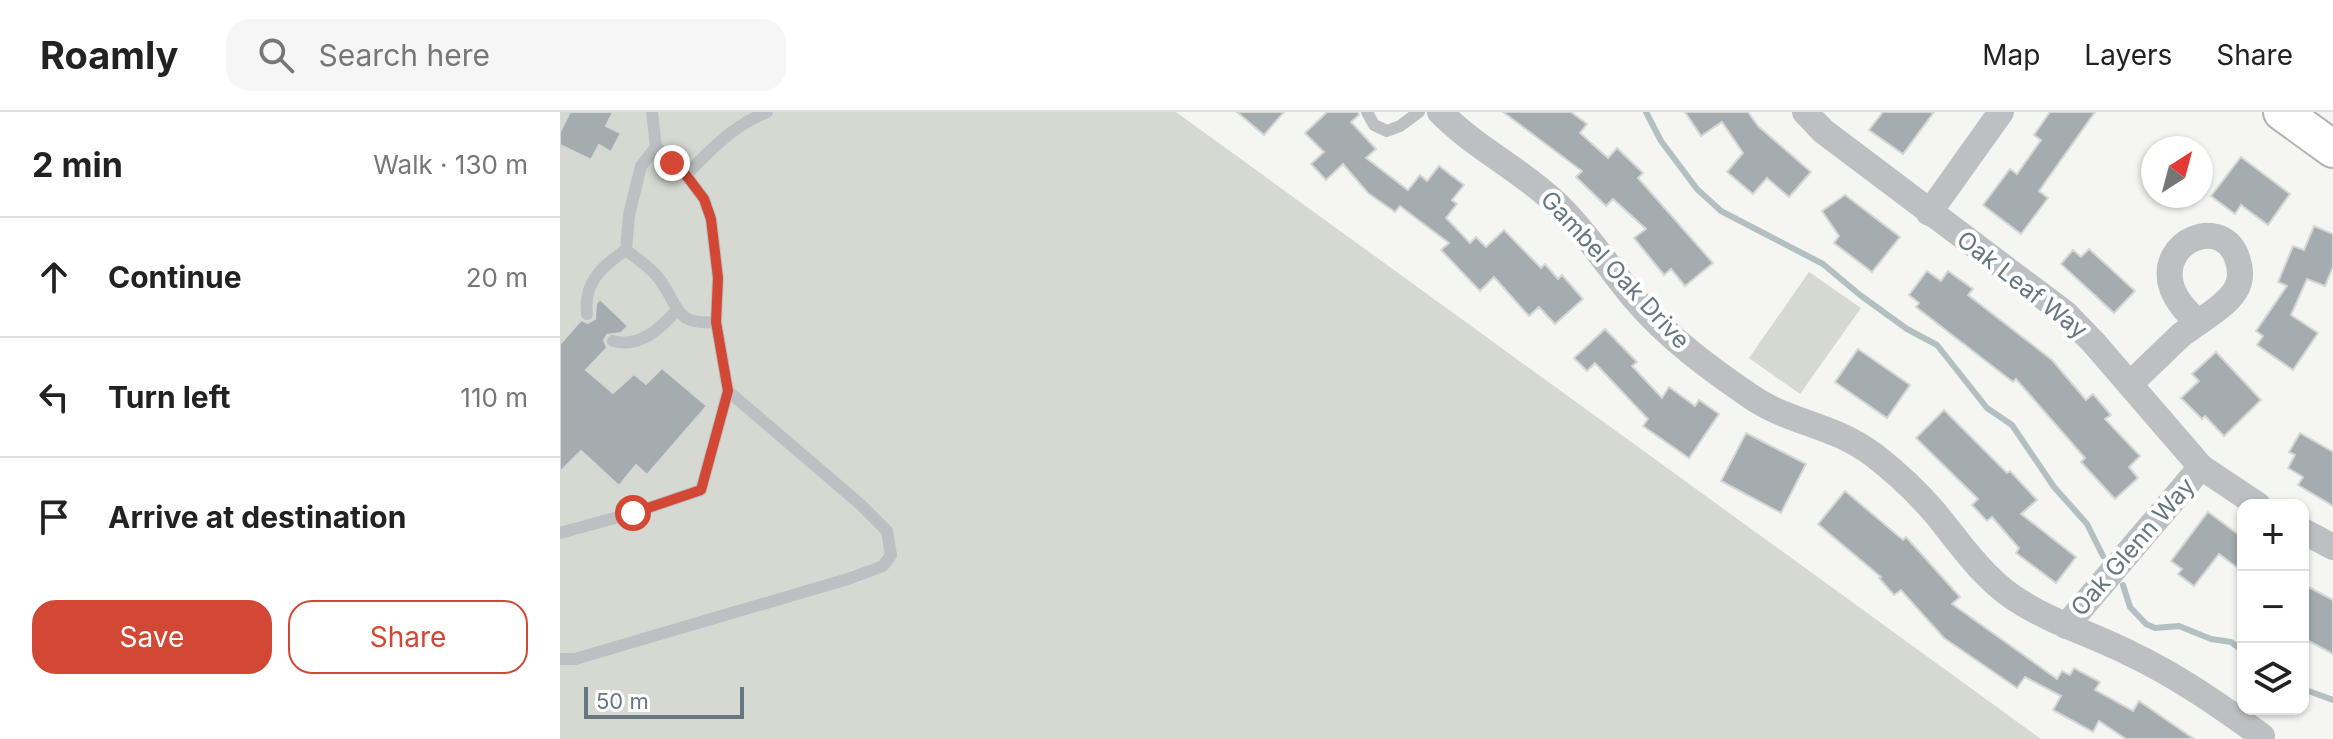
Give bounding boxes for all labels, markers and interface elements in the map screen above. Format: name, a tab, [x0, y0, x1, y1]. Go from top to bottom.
search box	[226, 19, 786, 91]
text: Roamly	[40, 32, 178, 78]
icon: search	[254, 33, 298, 77]
text: Search here	[318, 37, 490, 73]
text: Map	[1982, 38, 2040, 72]
text: Layers	[2084, 38, 2172, 72]
text: Share	[2216, 38, 2293, 72]
north arrow	[2141, 136, 2213, 208]
text: 2 min	[32, 144, 123, 185]
route end	[654, 145, 690, 181]
text: Walk · 130 m	[373, 149, 528, 180]
street label: Gambel Oak Drive	[1535, 185, 1696, 355]
street label: Oak Leaf Way	[1951, 225, 2093, 345]
icon: ahead	[32, 255, 76, 299]
text: Continue	[108, 259, 242, 295]
text: 20 m	[466, 262, 528, 293]
icon: left	[32, 375, 76, 419]
text: Turn left	[108, 379, 230, 415]
text: 110 m	[460, 382, 528, 413]
street label: Oak Glenn Way	[2065, 472, 2201, 622]
icon: arrive	[32, 495, 76, 539]
route start	[615, 495, 651, 531]
text: Arrive at destination	[108, 499, 406, 535]
map controls	[2237, 499, 2309, 715]
button: +	[2237, 499, 2309, 571]
button: −	[2237, 571, 2309, 643]
button: Save	[32, 600, 272, 674]
button: Share	[288, 600, 528, 674]
button: layers	[2237, 643, 2309, 715]
scale bar	[584, 683, 744, 719]
text: 50 m	[596, 688, 649, 714]

